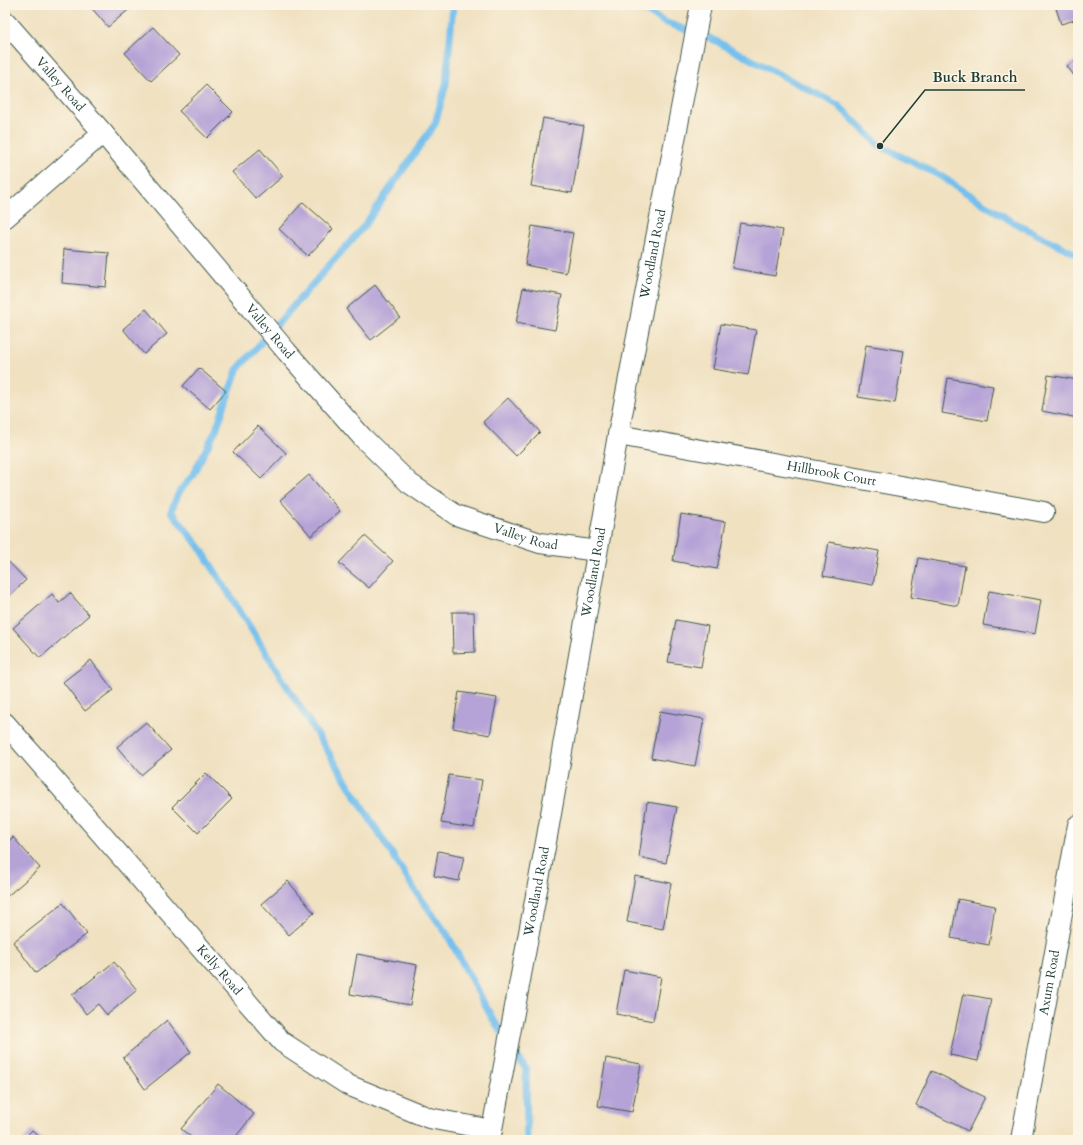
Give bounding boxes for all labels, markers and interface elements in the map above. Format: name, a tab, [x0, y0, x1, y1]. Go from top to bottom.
street label: Valley Road	[32, 53, 89, 115]
callout: Buck Branch	[925, 64, 1025, 90]
text: Buck Branch	[933, 68, 1018, 87]
street label: Woodland Road	[635, 208, 670, 301]
street label: Valley Road	[241, 300, 298, 363]
street label: Hillbrook Court	[785, 457, 878, 490]
street label: Valley Road	[491, 519, 559, 554]
street label: Woodland Road	[577, 526, 610, 620]
street label: Woodland Road	[519, 845, 554, 939]
street label: Kelly Road	[193, 941, 246, 999]
street label: Axum Road	[1035, 948, 1064, 1017]

